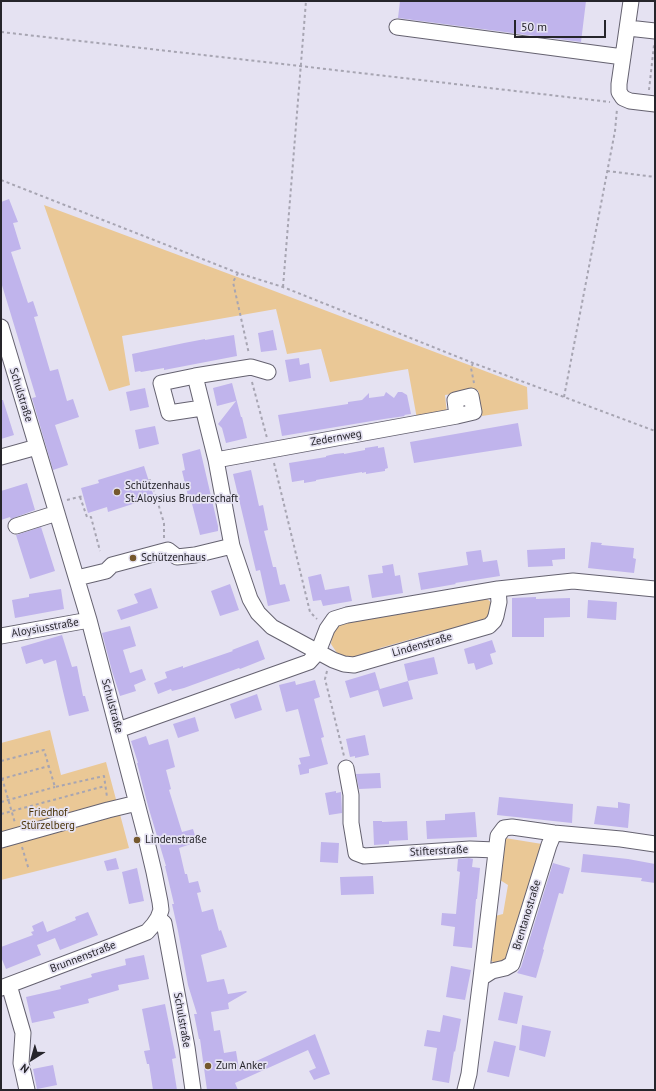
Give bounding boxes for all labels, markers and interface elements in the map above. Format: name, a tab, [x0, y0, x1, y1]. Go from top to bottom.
scale bar	[516, 12, 608, 38]
text: 50 m	[521, 19, 547, 34]
street label: Schulstraße	[7, 366, 35, 424]
street label: Zedernweg	[309, 427, 363, 449]
place label: Schützenhaus St.Aloysius Bruderschaft	[125, 479, 238, 505]
marker: Schützenhaus St.Aloysius Bruderschaft	[112, 487, 122, 497]
place label: Schützenhaus	[141, 551, 206, 565]
marker: Schützenhaus	[128, 553, 138, 563]
street label: Aloysiusstraße	[10, 616, 80, 640]
street label: Lindenstraße	[390, 630, 454, 660]
street label: Schulstraße	[98, 677, 126, 735]
park label: Friedhof Stürzelberg	[21, 806, 75, 832]
place label: Lindenstraße	[145, 833, 207, 847]
marker: Lindenstraße	[132, 835, 142, 845]
street label: Stifterstraße	[409, 843, 469, 859]
street label: Brentanostraße	[510, 878, 544, 952]
street label: Brunnenstraße	[48, 938, 118, 976]
street label: Schulstraße	[171, 991, 193, 1049]
north arrow	[12, 1039, 52, 1079]
place label: Zum Anker	[216, 1059, 266, 1073]
text: N	[18, 1061, 32, 1076]
marker: Zum Anker	[203, 1061, 213, 1071]

